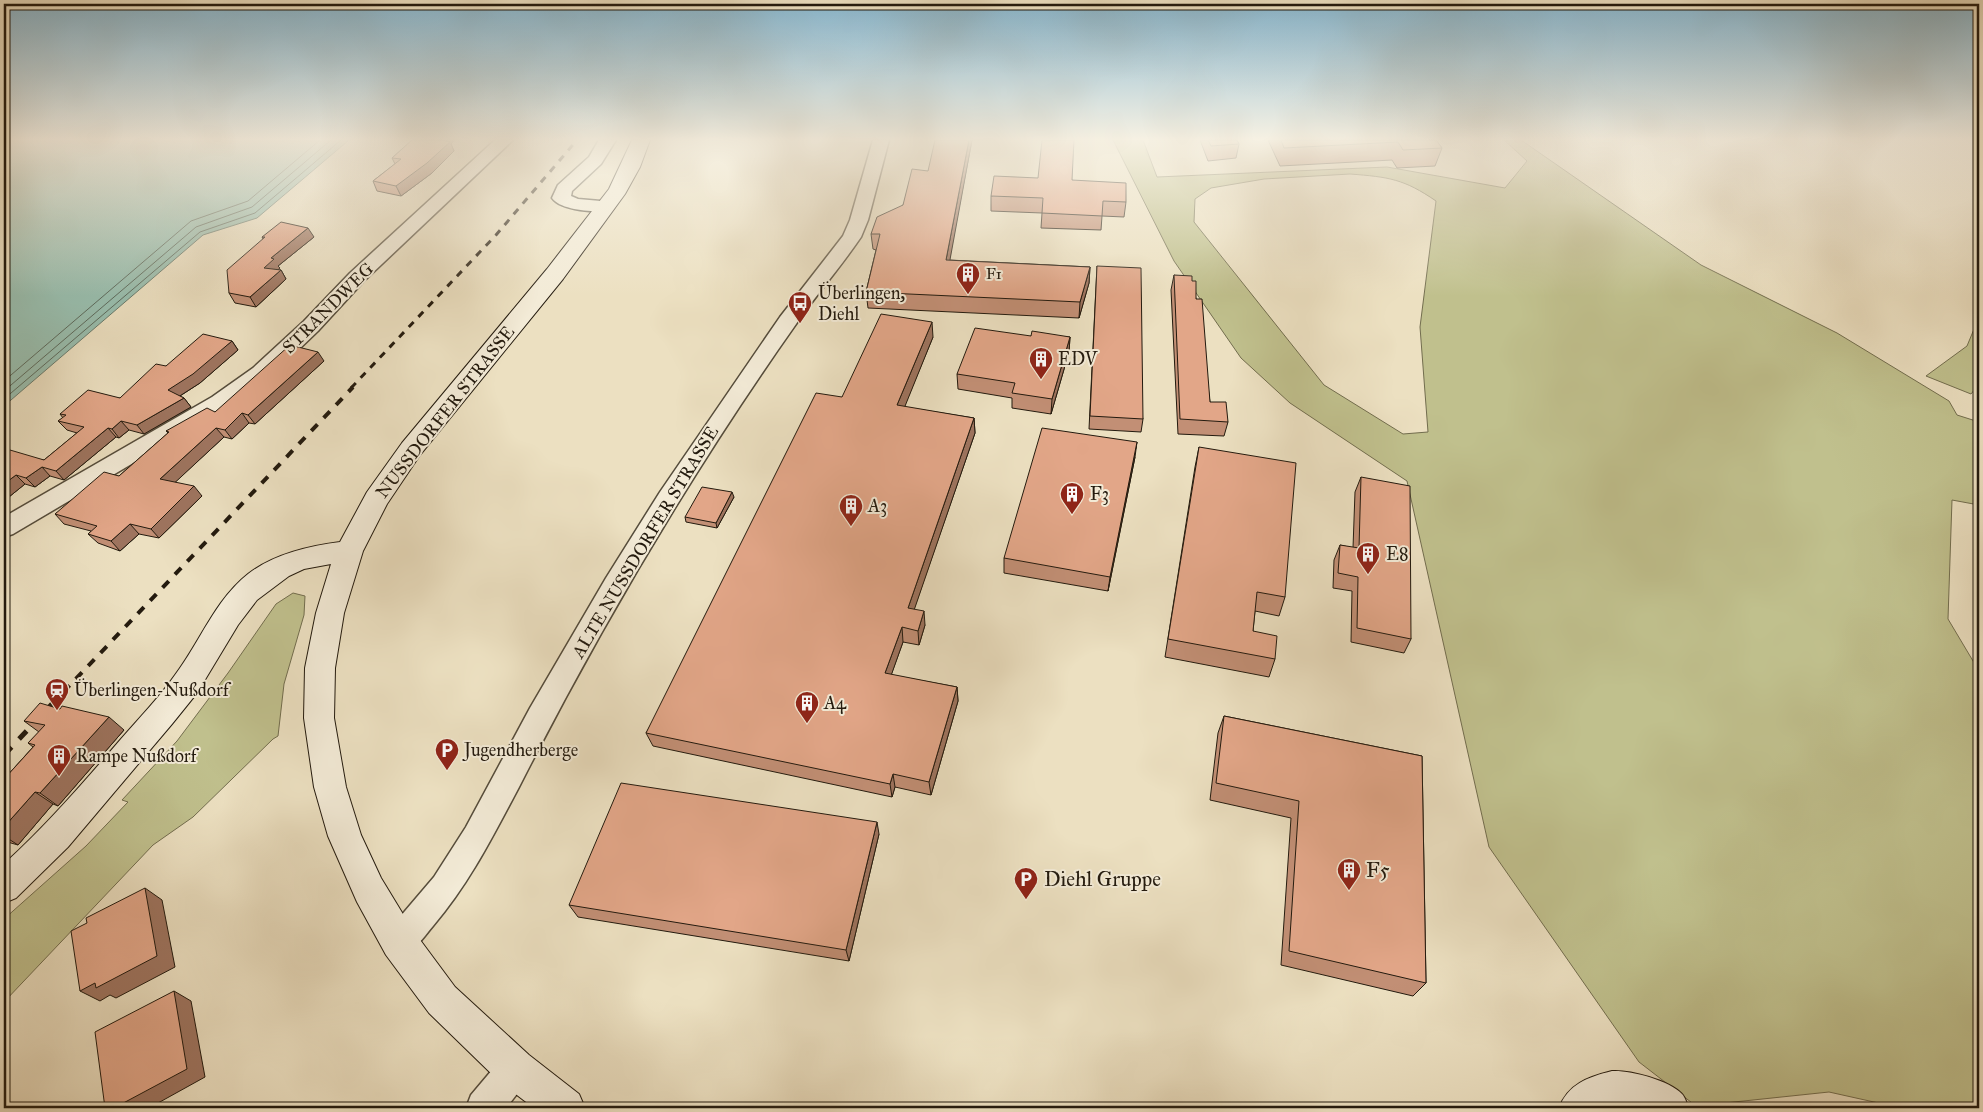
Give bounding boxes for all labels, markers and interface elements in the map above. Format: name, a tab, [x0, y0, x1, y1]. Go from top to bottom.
street label: STRANDWEG	[278, 258, 378, 358]
building icon: F1	[955, 261, 981, 295]
place label: F1	[986, 265, 1002, 283]
place label: Überlingen, Diehl	[818, 281, 906, 325]
bus stop icon: Überlingen, Diehl	[787, 290, 813, 324]
street label: NUSSDORFER STRASSE	[371, 321, 519, 503]
building icon: EDV	[1028, 346, 1054, 380]
place label: EDV	[1058, 348, 1099, 370]
street label: ALTE NUSSDORFER STRASSE	[566, 422, 723, 663]
building icon: F3	[1059, 481, 1085, 515]
place label: F3	[1090, 483, 1109, 505]
building icon: A3	[838, 493, 864, 527]
place label: A3	[867, 495, 887, 517]
building icon: E8	[1355, 541, 1381, 575]
place label: E8	[1386, 543, 1408, 565]
station icon: Überlingen-Nußdorf	[44, 677, 70, 711]
place label: Überlingen-Nußdorf	[74, 678, 232, 702]
building icon: A4	[794, 690, 820, 724]
place label: A4	[823, 692, 847, 714]
parking icon: Jugendherberge	[434, 737, 460, 771]
place label: Jugendherberge	[462, 739, 578, 762]
building icon: Rampe Nußdorf	[46, 743, 72, 777]
place label: Rampe Nußdorf	[76, 745, 200, 767]
building icon: F5	[1336, 857, 1362, 891]
place label: F5	[1366, 857, 1390, 883]
parking icon: Diehl Gruppe	[1013, 866, 1039, 900]
place label: Diehl Gruppe	[1044, 866, 1161, 892]

